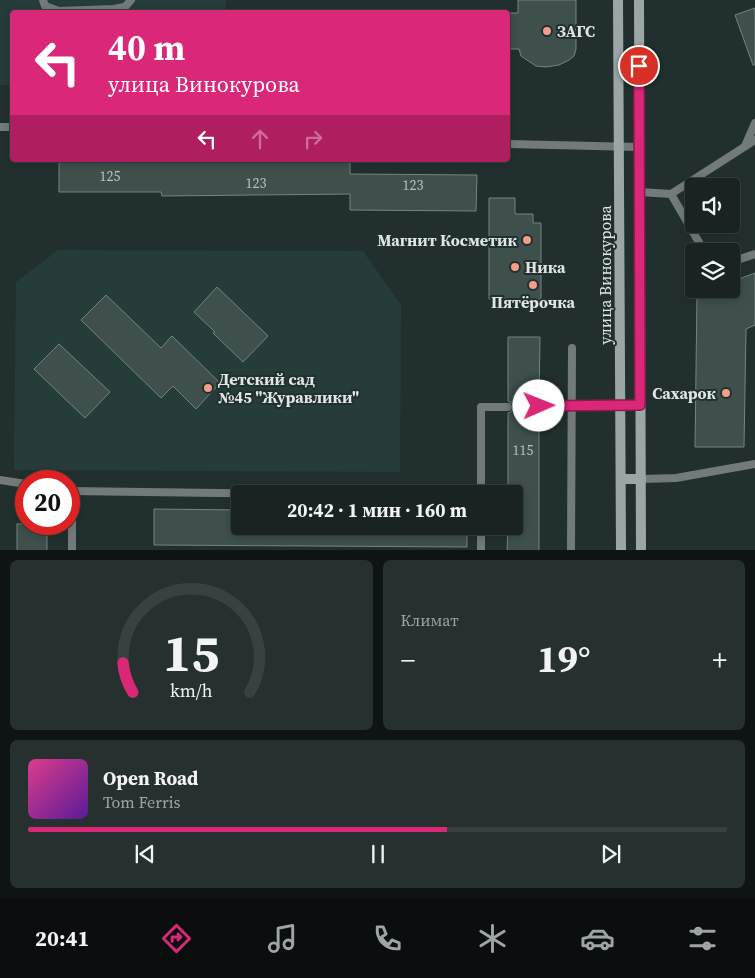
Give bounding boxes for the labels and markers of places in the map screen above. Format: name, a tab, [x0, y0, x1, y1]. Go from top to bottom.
place label: ЗАГС	[557, 20, 595, 42]
marker: ЗАГС	[541, 25, 553, 37]
pin	[618, 45, 660, 87]
place label: Магнит Косметик	[377, 229, 518, 251]
marker: Магнит Косметик	[521, 234, 533, 246]
place label: Ника	[525, 256, 566, 278]
marker: Ника	[509, 261, 521, 273]
marker: Пятёрочка	[527, 279, 539, 291]
place label: Пятёрочка	[491, 291, 576, 313]
place label: Детский сад №45 "Журавлики"	[218, 368, 359, 408]
marker: Детский сад №45 "Журавлики"	[202, 382, 214, 394]
place label: Сахарок	[652, 382, 717, 404]
marker: Сахарок	[720, 387, 732, 399]

